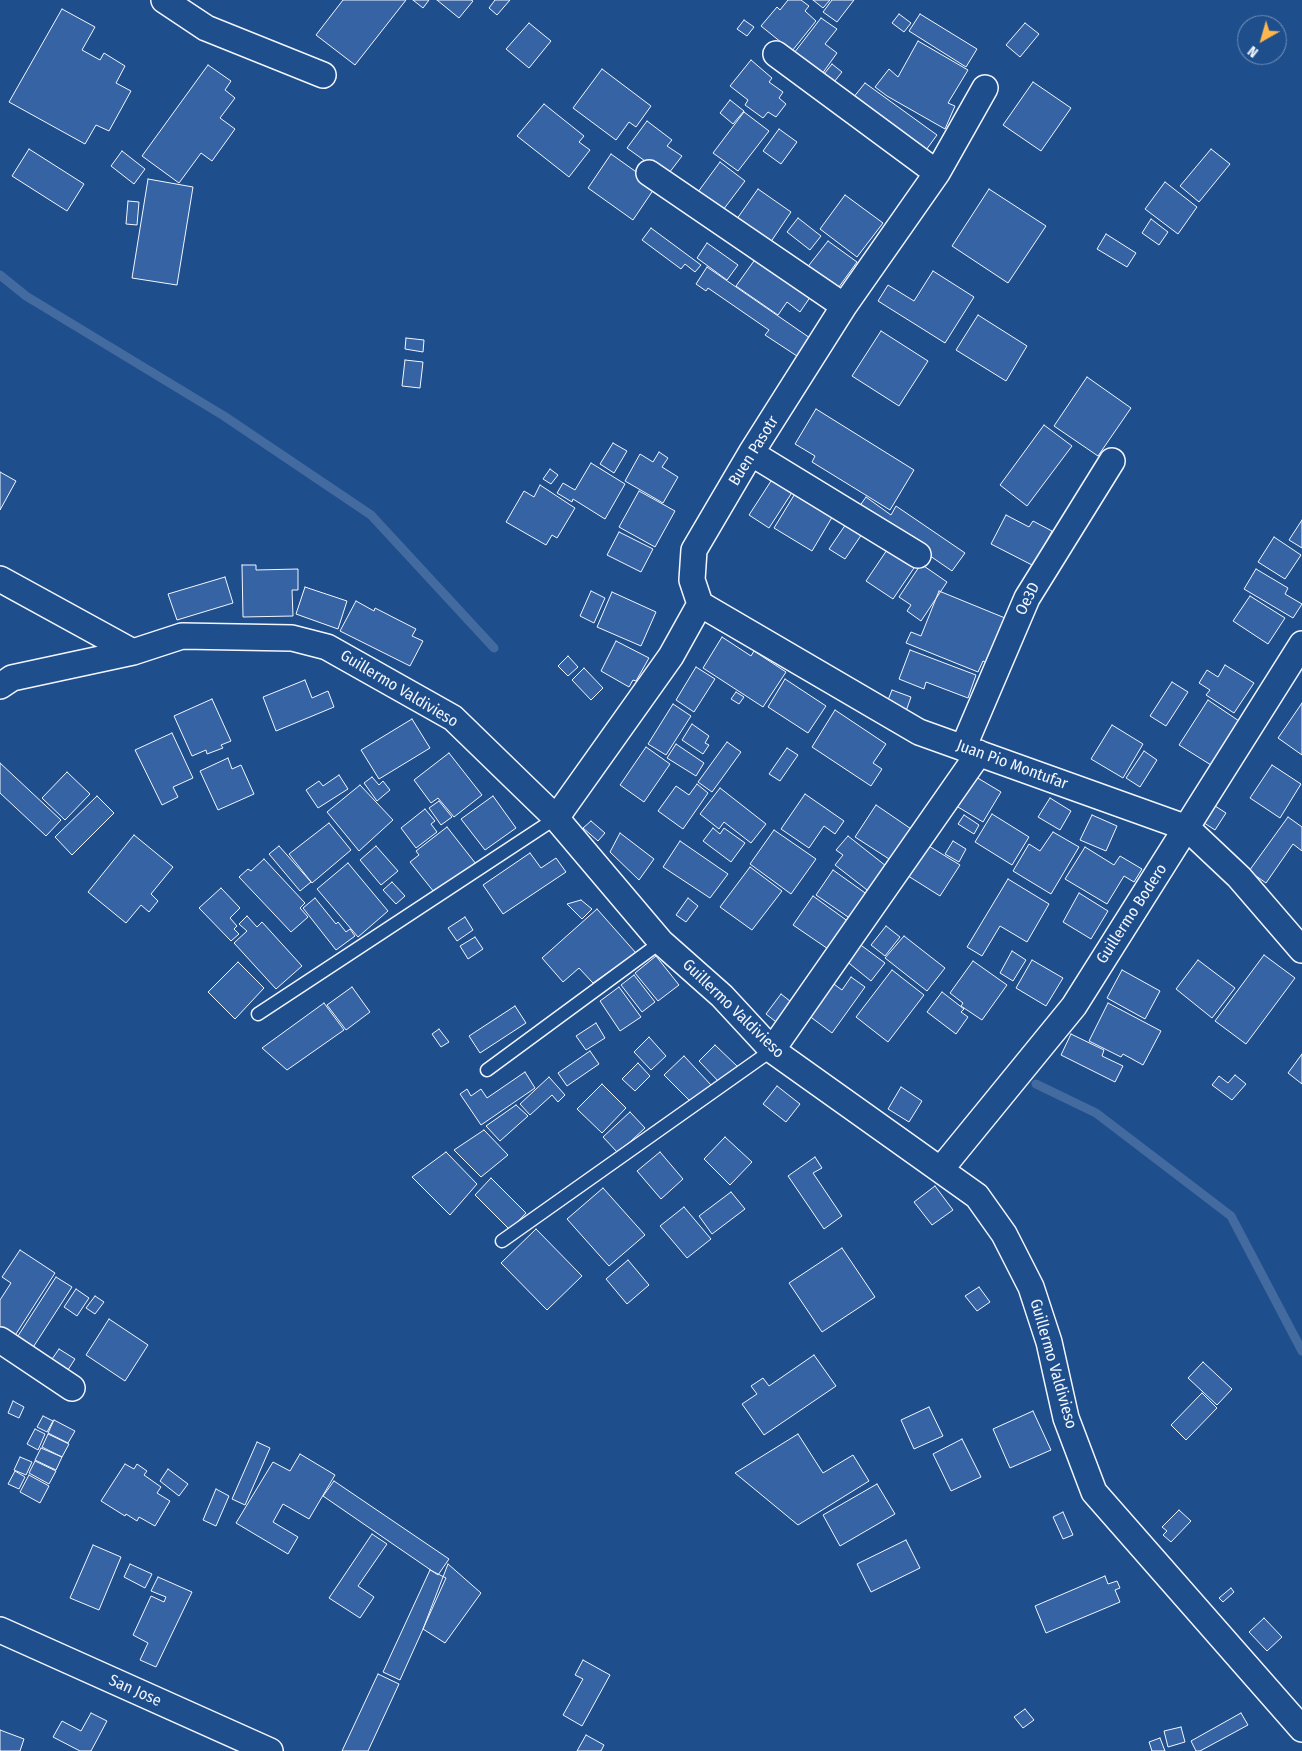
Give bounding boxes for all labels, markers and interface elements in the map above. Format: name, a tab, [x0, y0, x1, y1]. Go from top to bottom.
north arrow	[1237, 15, 1287, 65]
text: N	[1245, 42, 1262, 61]
street label: Buen Pasotr	[725, 413, 783, 489]
street label: Oe3D	[1012, 579, 1044, 619]
street label: Guillermo Valdivieso	[337, 646, 461, 732]
street label: Juan Pio Montufar	[954, 736, 1070, 794]
street label: Guillermo Bodero	[1093, 861, 1171, 967]
street label: Guillermo Valdivieso	[678, 956, 788, 1062]
street label: Guillermo Valdivieso	[1025, 1297, 1081, 1431]
street label: San Jose	[106, 1671, 164, 1711]

